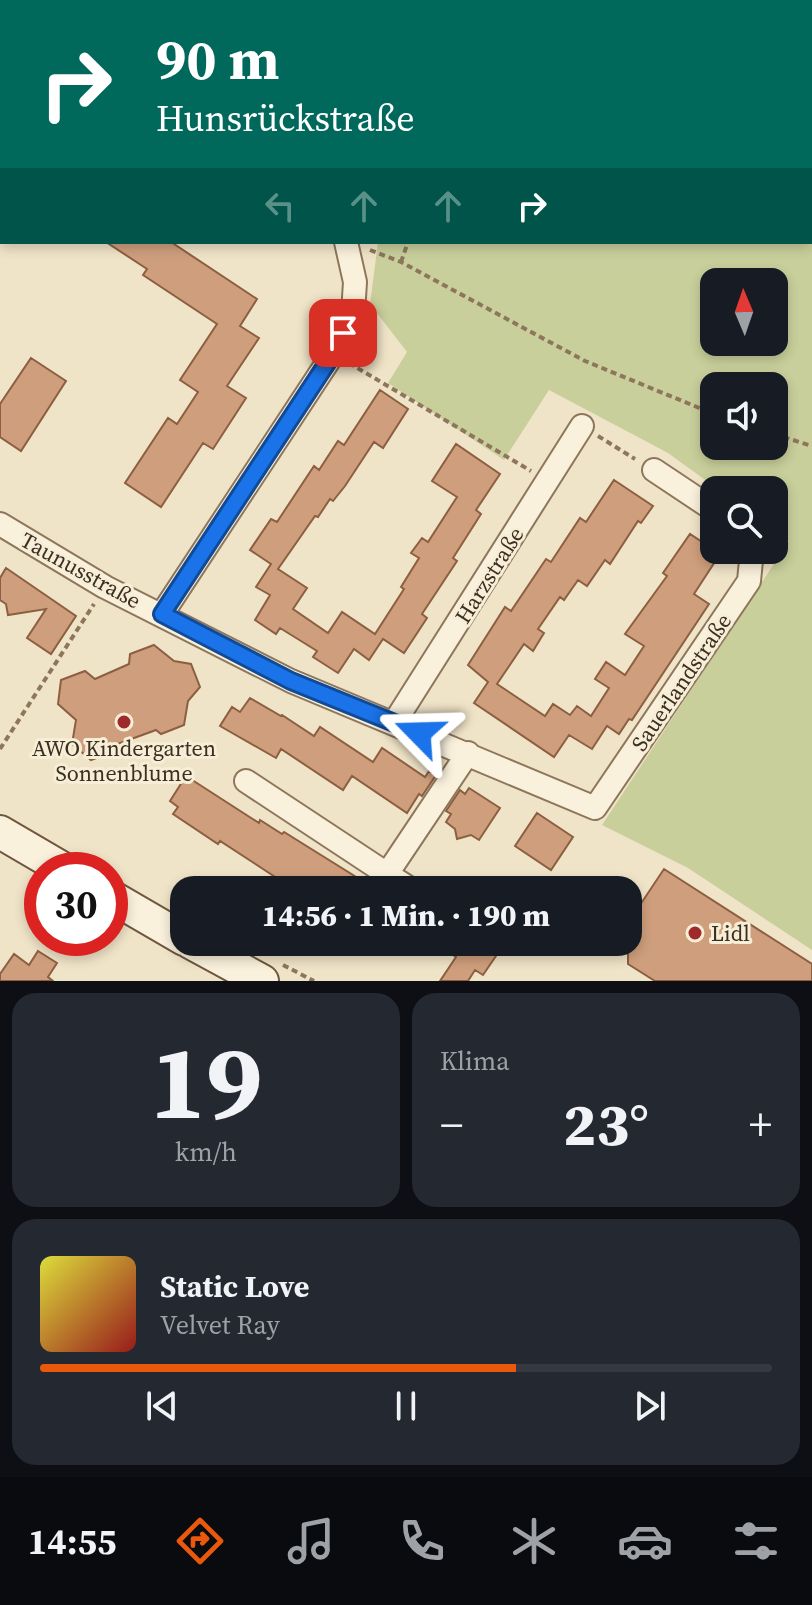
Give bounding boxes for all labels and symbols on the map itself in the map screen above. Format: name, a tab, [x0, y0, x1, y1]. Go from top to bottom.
north arrow	[700, 268, 788, 356]
pin	[309, 299, 377, 367]
street label: Harzstraße	[448, 521, 530, 629]
street label: Taunusstraße	[15, 525, 147, 615]
street label: Sauerlandstraße	[624, 607, 738, 757]
position arrow	[377, 691, 461, 775]
marker: AWO Kindergarten Sonnenblume	[115, 713, 133, 731]
place label: AWO Kindergarten Sonnenblume	[32, 733, 216, 788]
speed limit sign: 30	[24, 852, 128, 956]
place label: Lidl	[711, 918, 750, 948]
marker: Lidl	[686, 924, 704, 942]

